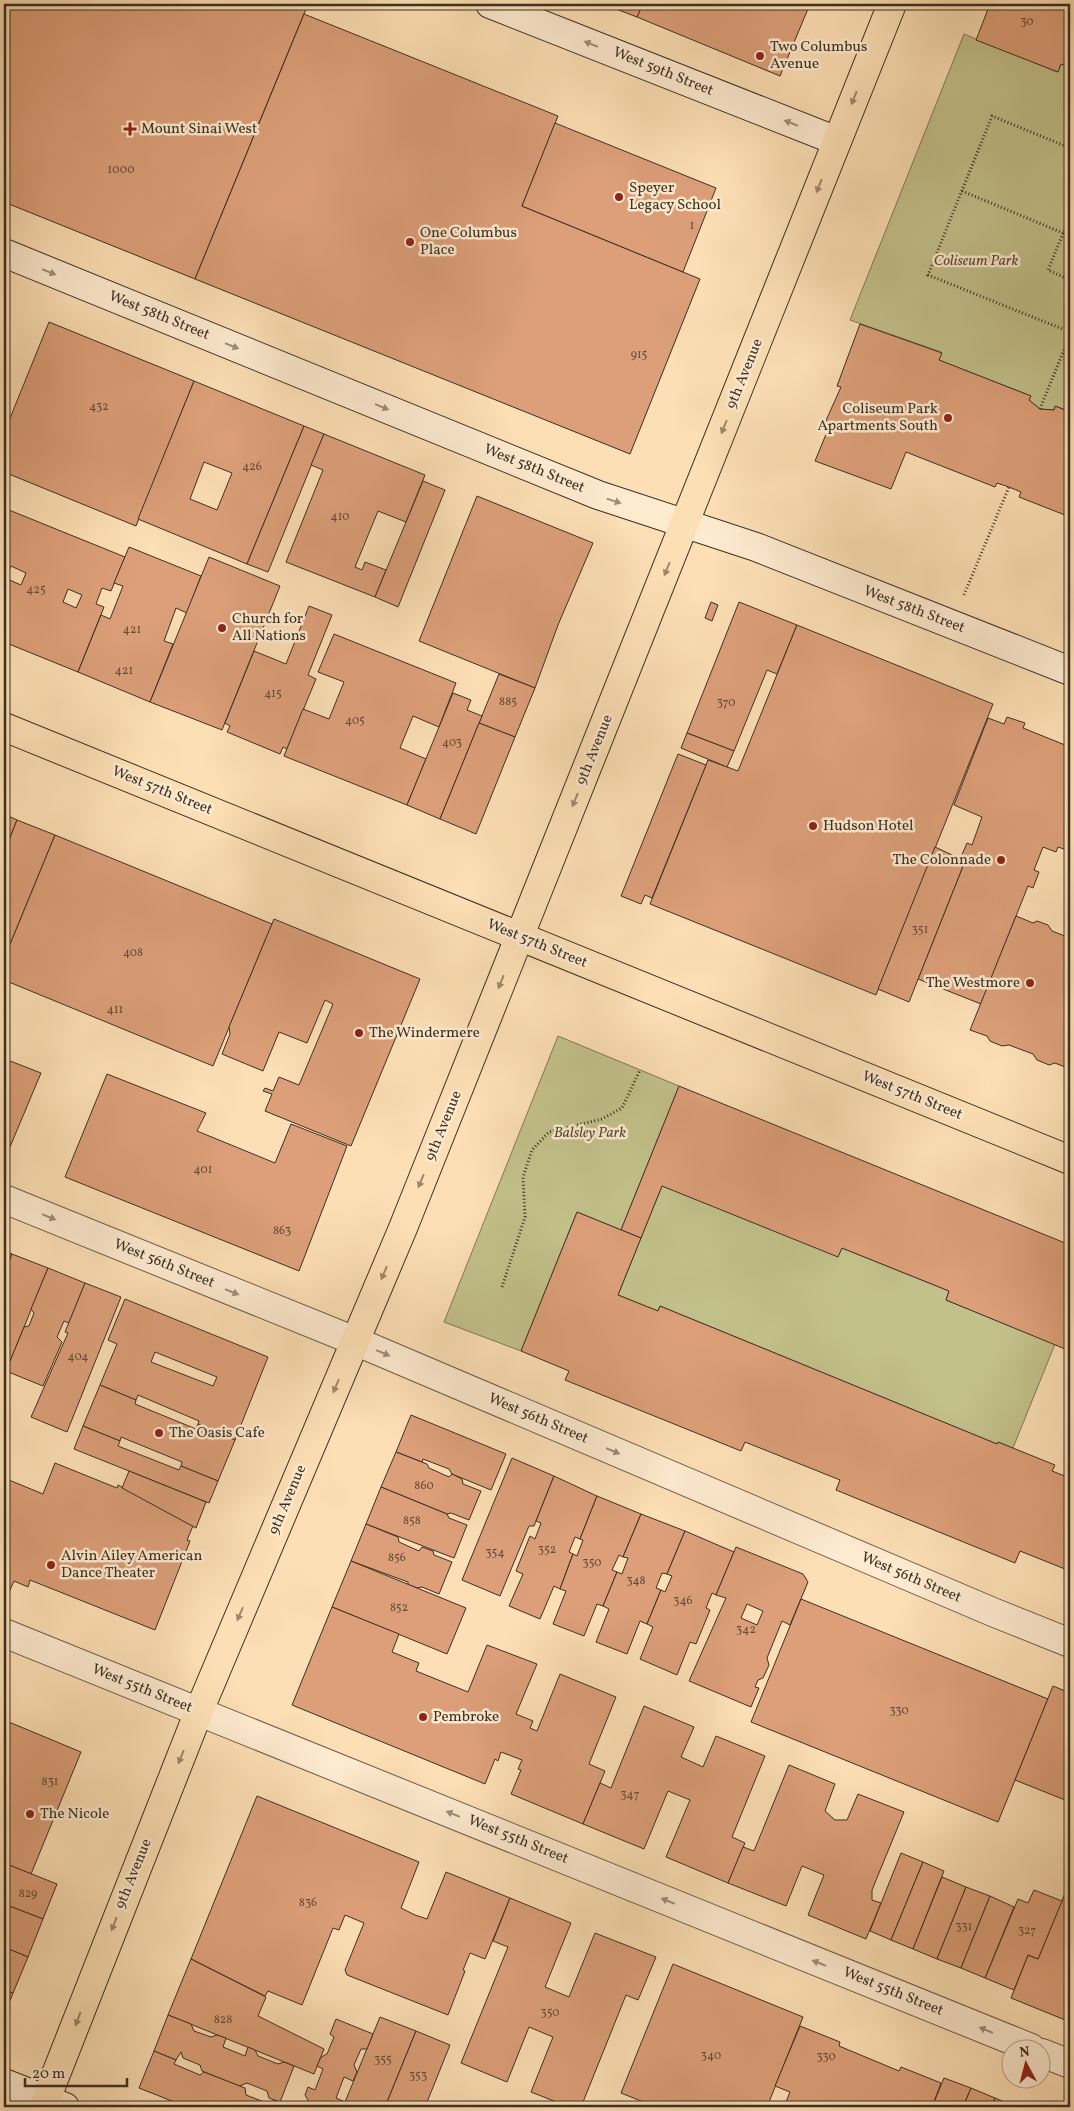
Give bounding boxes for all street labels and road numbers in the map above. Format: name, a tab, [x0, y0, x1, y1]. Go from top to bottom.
street label: West 59th Street	[610, 42, 716, 102]
street label: West 58th Street	[105, 286, 213, 346]
street label: 9th Avenue	[721, 336, 769, 412]
street label: West 58th Street	[480, 439, 588, 499]
street label: West 58th Street	[860, 581, 968, 639]
street label: 9th Avenue	[571, 712, 619, 788]
street label: West 57th Street	[109, 761, 215, 821]
street label: West 57th Street	[484, 914, 590, 974]
street label: West 57th Street	[859, 1066, 965, 1126]
street label: 9th Avenue	[420, 1088, 468, 1164]
street label: West 56th Street	[110, 1234, 218, 1294]
street label: West 56th Street	[485, 1388, 591, 1450]
street label: 9th Avenue	[264, 1462, 312, 1538]
street label: West 56th Street	[858, 1547, 964, 1609]
street label: West 55th Street	[89, 1659, 195, 1719]
street label: West 55th Street	[465, 1810, 571, 1870]
street label: 9th Avenue	[110, 1836, 158, 1912]
street label: West 55th Street	[840, 1962, 946, 2022]

